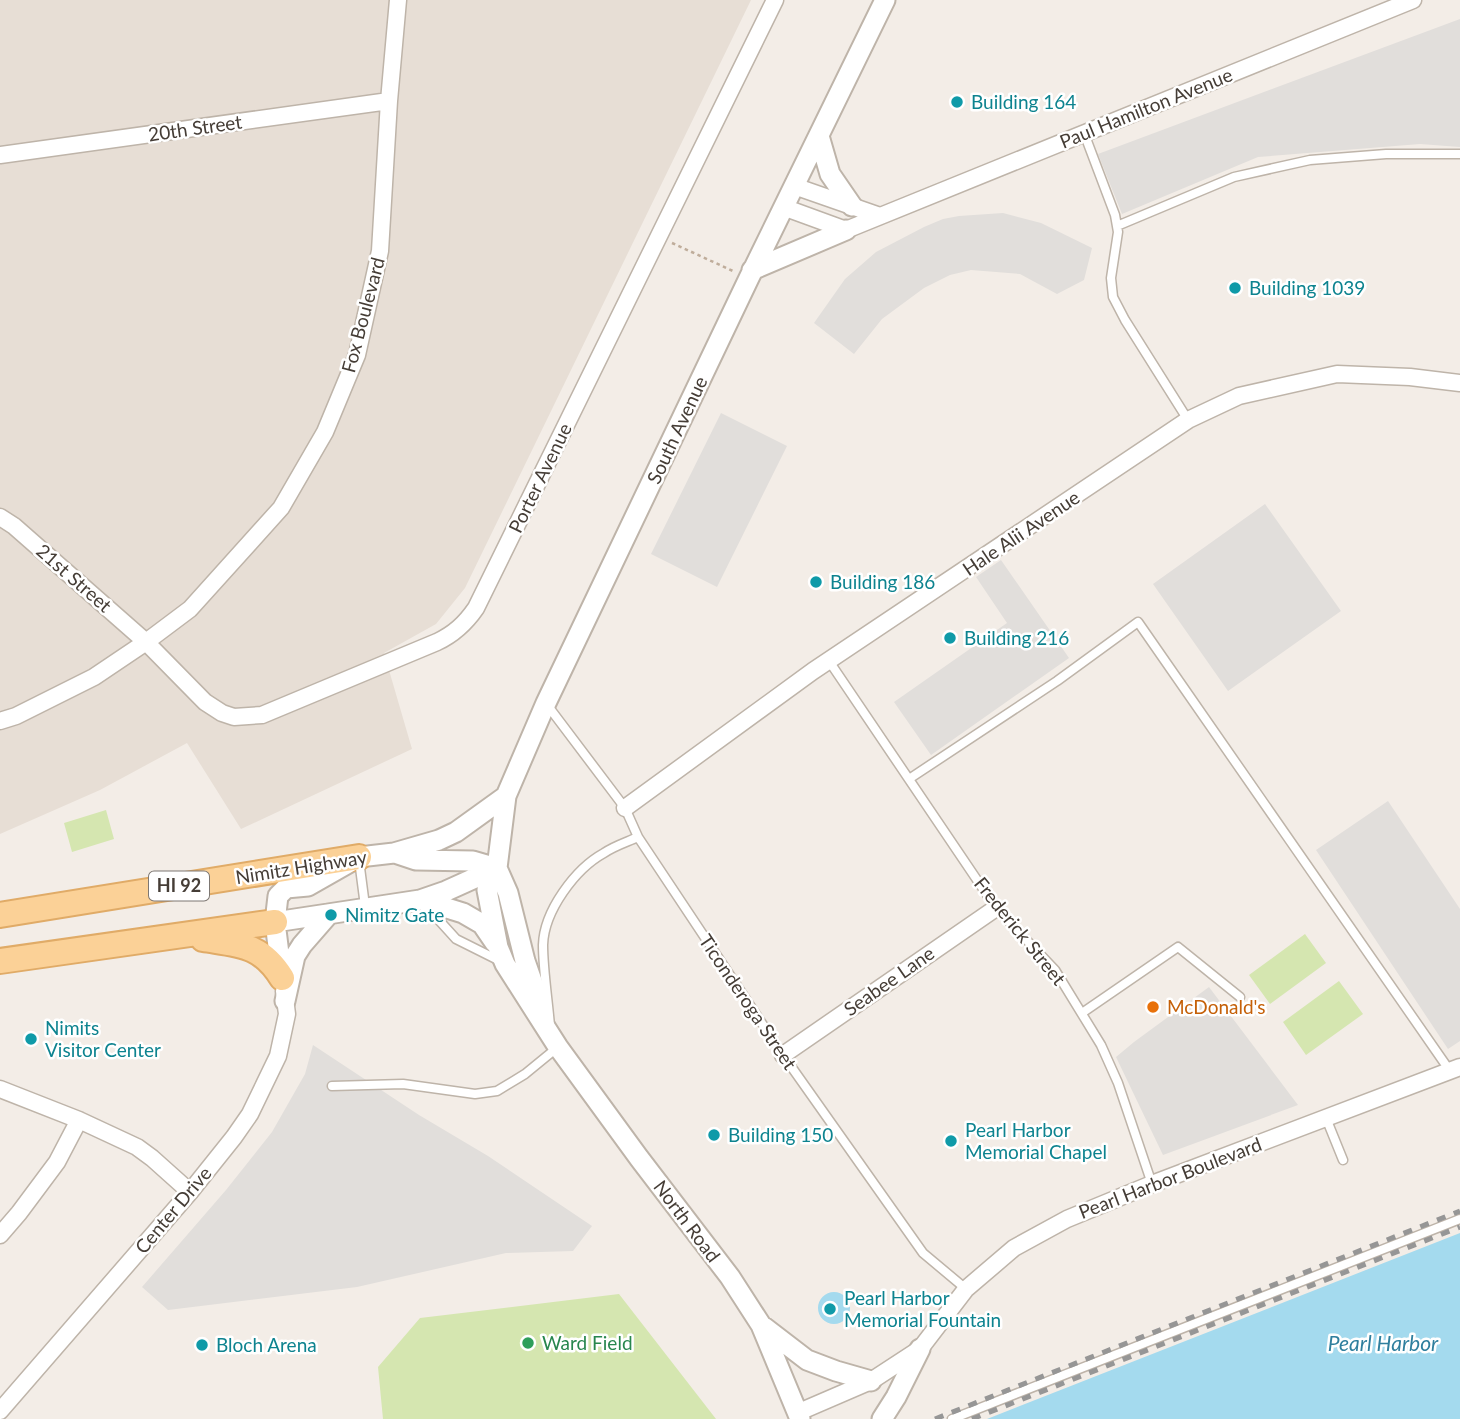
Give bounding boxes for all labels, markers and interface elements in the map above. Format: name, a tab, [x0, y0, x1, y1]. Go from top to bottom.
street label: Paul Hamilton Avenue	[1056, 62, 1235, 153]
place label: Building 164	[971, 90, 1076, 113]
marker: Building 164	[949, 94, 965, 110]
street label: 20th Street	[147, 110, 243, 145]
street label: Fox Boulevard	[336, 255, 389, 375]
place label: Building 1039	[1249, 276, 1365, 299]
marker: Building 1039	[1227, 280, 1243, 296]
street label: South Avenue	[642, 372, 712, 487]
street label: Porter Avenue	[503, 419, 576, 536]
street label: Hale Alii Avenue	[958, 485, 1084, 580]
street label: 21st Street	[32, 539, 117, 617]
place label: Building 186	[830, 570, 935, 593]
marker: Building 186	[808, 574, 824, 590]
place label: Building 216	[964, 626, 1069, 649]
marker: Building 216	[942, 630, 958, 646]
street label: Nimitz Highway	[234, 845, 368, 888]
road number: HI 92	[149, 872, 209, 900]
street label: Frederick Street	[970, 872, 1071, 989]
place label: Nimitz Gate	[345, 903, 444, 926]
marker: Nimitz Gate	[323, 907, 339, 923]
street label: Ticonderoga Street	[695, 930, 802, 1074]
street label: Seabee Lane	[839, 941, 938, 1020]
place label: McDonald's	[1167, 995, 1266, 1018]
marker: McDonald's	[1145, 999, 1161, 1015]
place label: Nimits Visitor Center	[45, 1016, 161, 1061]
marker: Nimits Visitor Center	[23, 1031, 39, 1047]
place label: Pearl Harbor Memorial Chapel	[965, 1118, 1107, 1163]
place label: Building 150	[728, 1123, 833, 1146]
marker: Building 150	[706, 1127, 722, 1143]
street label: Pearl Harbor Boulevard	[1075, 1132, 1265, 1223]
marker: Pearl Harbor Memorial Chapel	[943, 1133, 959, 1149]
street label: Center Drive	[130, 1162, 216, 1258]
street label: North Road	[649, 1175, 726, 1266]
place label: Pearl Harbor Memorial Fountain	[844, 1286, 1001, 1331]
marker: Pearl Harbor Memorial Fountain	[822, 1301, 838, 1317]
water label: Pearl Harbor	[1328, 1330, 1439, 1355]
place label: Ward Field	[542, 1331, 633, 1354]
place label: Bloch Arena	[216, 1333, 317, 1356]
marker: Ward Field	[520, 1335, 536, 1351]
marker: Bloch Arena	[194, 1337, 210, 1353]

